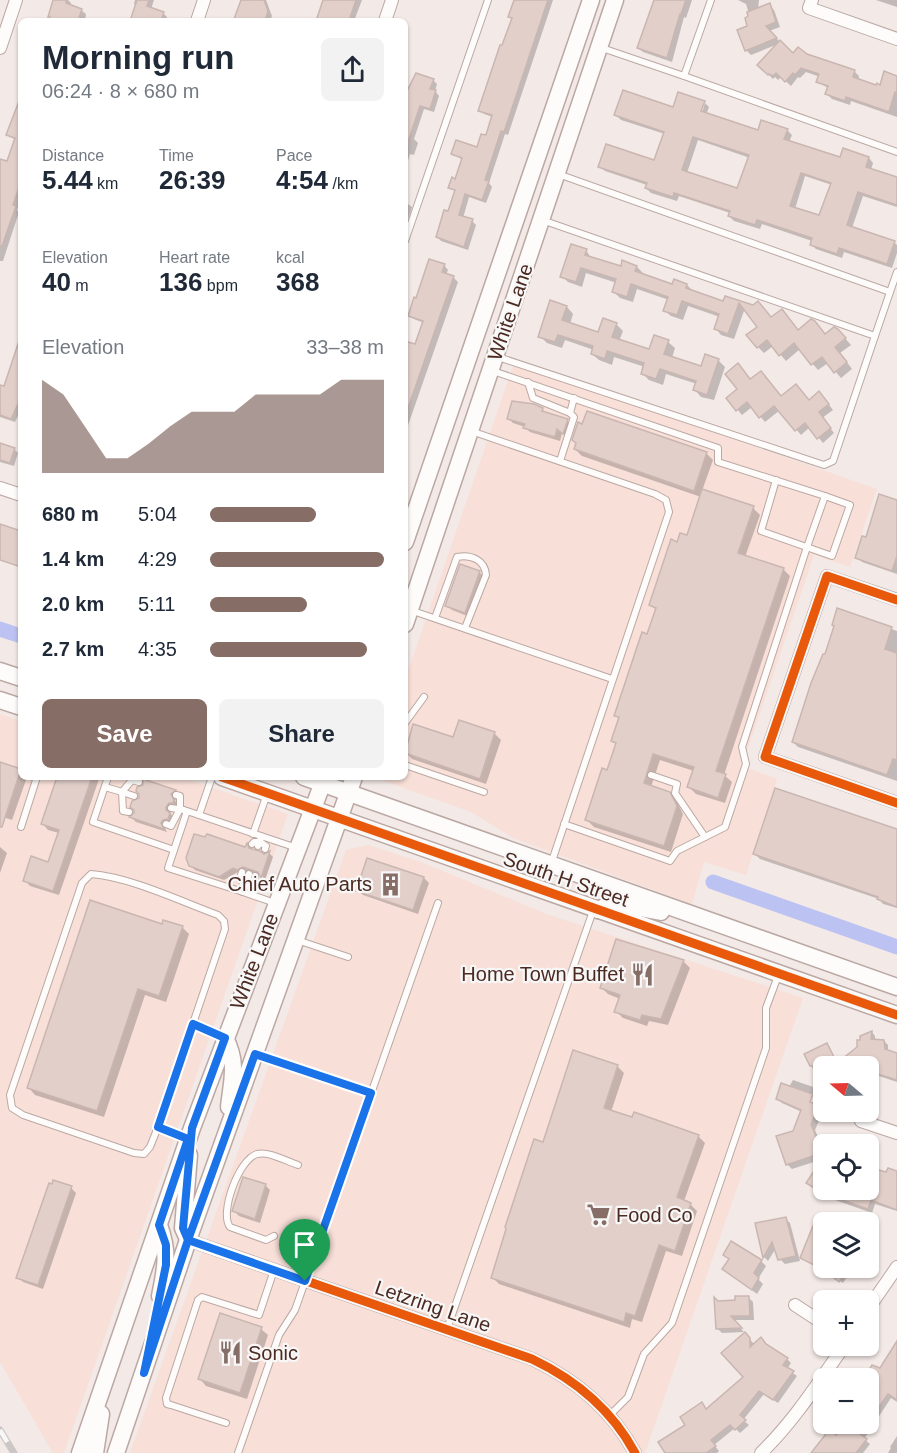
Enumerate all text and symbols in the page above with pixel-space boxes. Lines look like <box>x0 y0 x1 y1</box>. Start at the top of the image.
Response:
button: share <box>321 38 384 101</box>
text: Morning run <box>42 39 234 76</box>
text: 06:24 · 8 × 680 m <box>42 80 199 102</box>
text: Distance <box>42 147 104 164</box>
text: Time <box>159 147 194 164</box>
text: Pace <box>276 147 312 164</box>
text: 5.44 <box>42 165 93 195</box>
text: 26:39 <box>159 165 226 195</box>
text: 4:54 <box>276 165 328 195</box>
text: km <box>93 175 118 192</box>
text: /km <box>328 175 358 192</box>
text: Elevation <box>42 249 108 266</box>
text: Heart rate <box>159 249 230 266</box>
text: kcal <box>276 249 304 266</box>
street label: White Lane <box>483 261 537 363</box>
text: 40 <box>42 267 71 297</box>
text: 136 <box>159 267 202 297</box>
text: 368 <box>276 267 319 297</box>
text: m <box>71 277 89 294</box>
text: bpm <box>202 277 238 294</box>
text: Elevation <box>42 336 124 358</box>
text: 33–38 m <box>306 336 384 358</box>
text: 680 m <box>42 503 99 525</box>
text: 5:04 <box>138 503 177 525</box>
text: 1.4 km <box>42 548 104 570</box>
text: 4:29 <box>138 548 177 570</box>
text: 2.0 km <box>42 593 104 615</box>
text: 5:11 <box>138 593 175 615</box>
text: 2.7 km <box>42 638 104 660</box>
text: 4:35 <box>138 638 177 660</box>
button: Save <box>42 699 207 768</box>
button: Share <box>219 699 384 768</box>
street label: South H Street <box>500 847 632 911</box>
building icon: Chief Auto Parts <box>377 871 403 897</box>
place label: Chief Auto Parts <box>227 873 372 895</box>
street label: White Lane <box>226 910 282 1012</box>
restaurant icon: Home Town Buffet <box>629 961 655 987</box>
place label: Home Town Buffet <box>461 963 624 985</box>
north arrow <box>813 1056 879 1122</box>
map controls <box>813 1056 879 1434</box>
button: locate <box>813 1134 879 1200</box>
supermarket icon: Food Co <box>585 1202 611 1228</box>
place label: Food Co <box>616 1204 693 1226</box>
button: layers <box>813 1212 879 1278</box>
pin <box>279 1219 330 1281</box>
icon: arrive <box>288 1228 321 1261</box>
street label: Letzring Lane <box>372 1276 494 1336</box>
button: + <box>813 1290 879 1356</box>
restaurant icon: Sonic <box>217 1340 243 1366</box>
place label: Sonic <box>248 1342 298 1364</box>
button: − <box>813 1368 879 1434</box>

